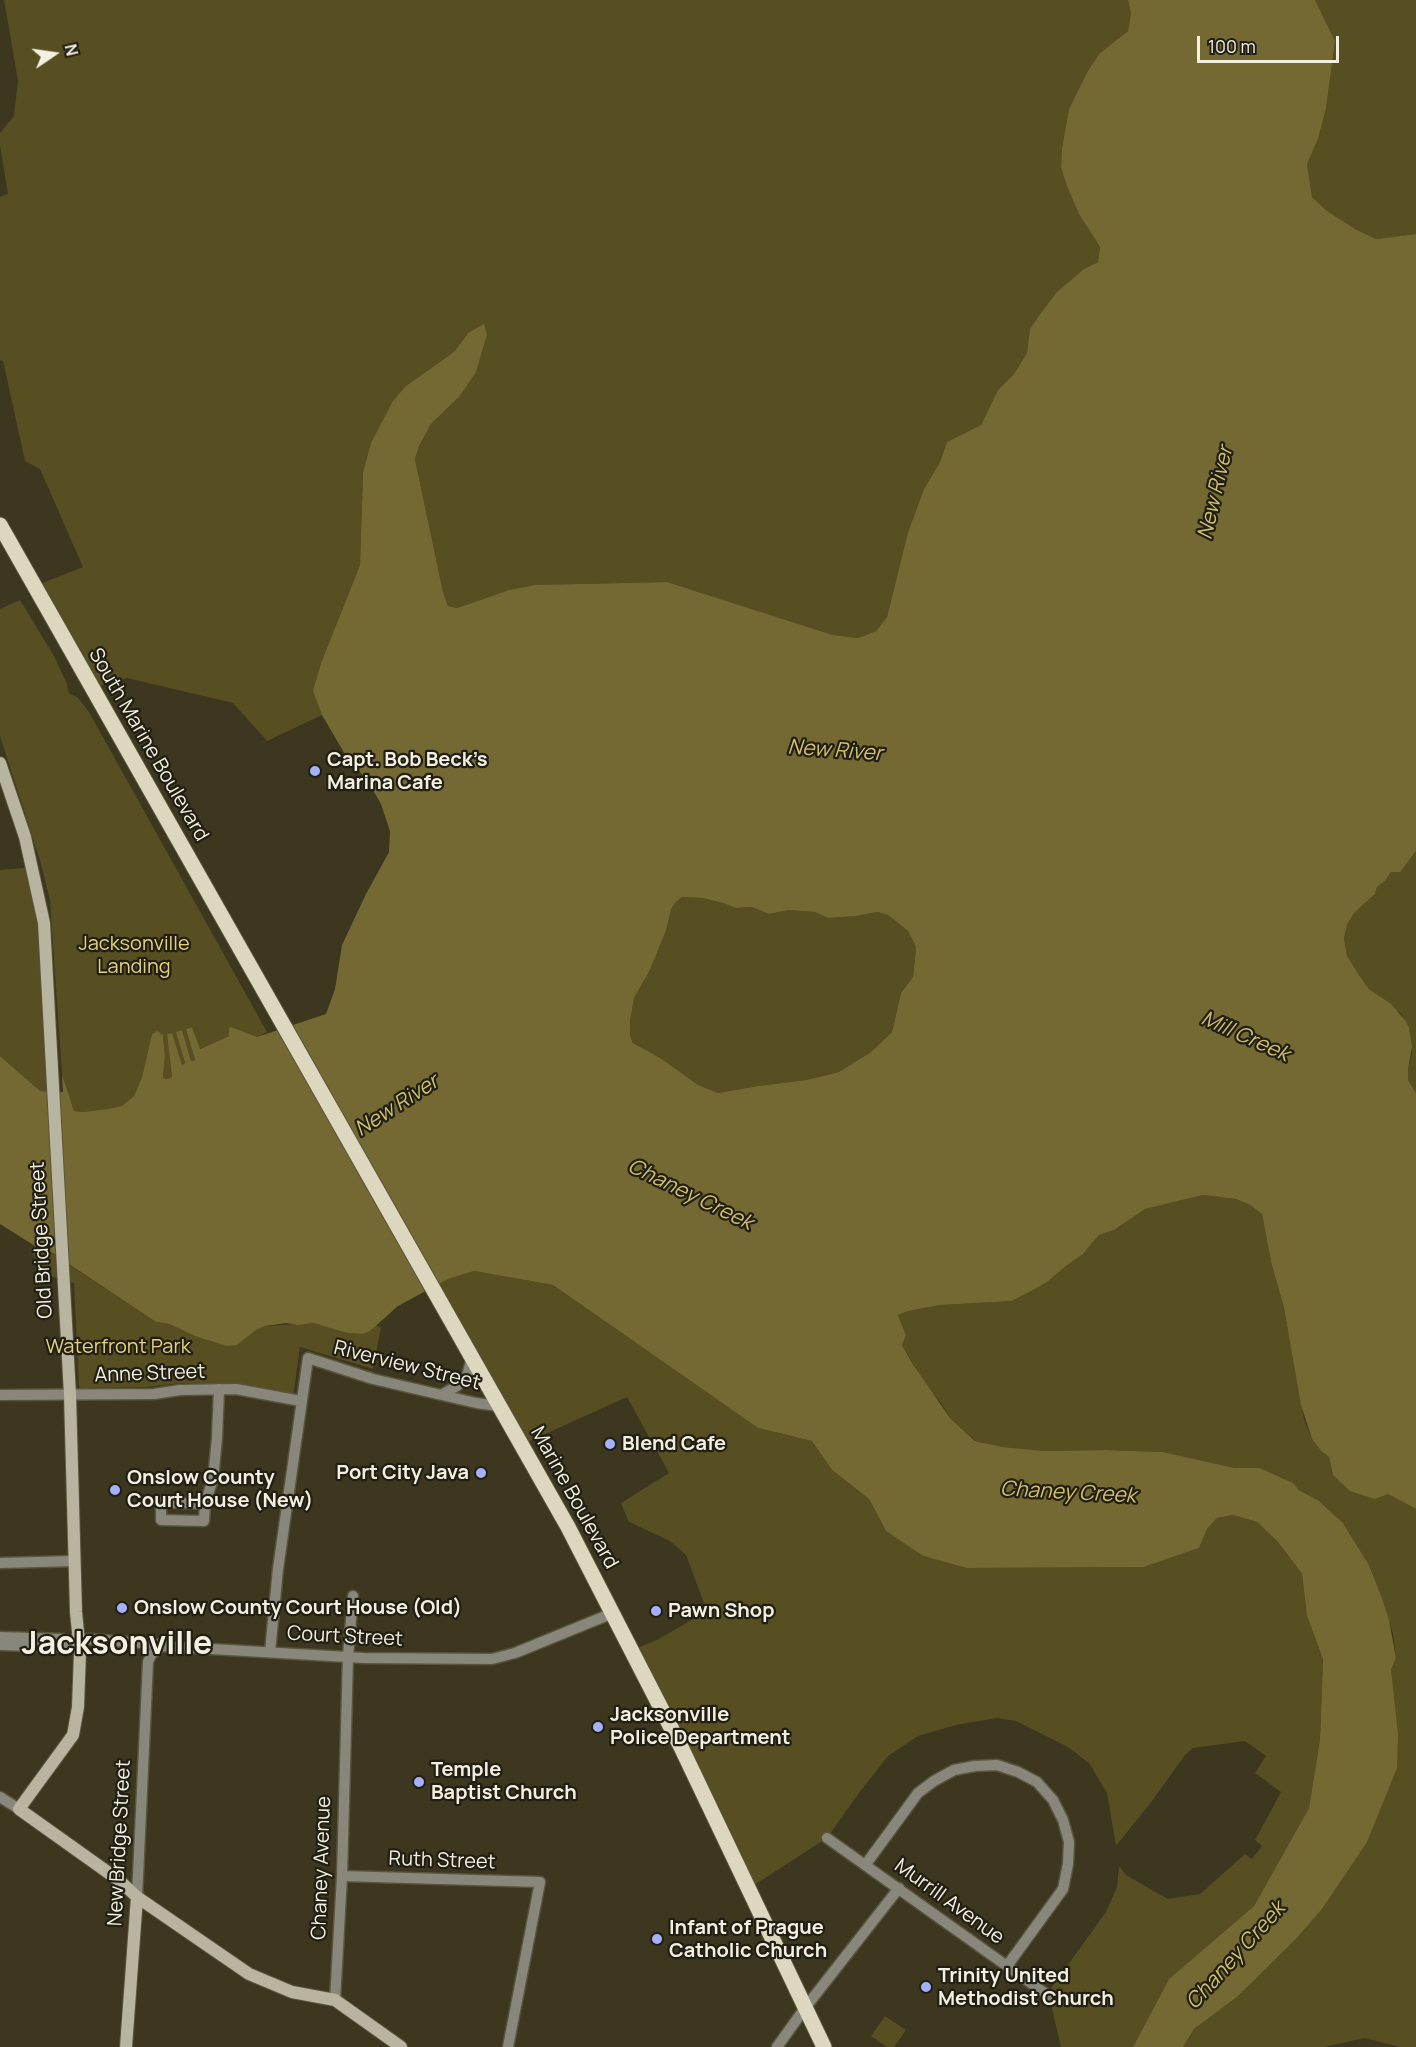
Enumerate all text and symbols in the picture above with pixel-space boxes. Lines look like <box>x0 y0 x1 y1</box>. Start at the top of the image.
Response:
north arrow <box>24 24 84 84</box>
scale bar <box>1200 24 1342 62</box>
text: 100 m <box>1208 34 1256 58</box>
text: N <box>60 42 84 58</box>
water label: New River <box>1193 444 1239 542</box>
street label: South Marine Boulevard <box>83 644 213 846</box>
water label: New River <box>787 735 883 767</box>
place label: Capt. Bob Beck’s Marina Cafe <box>327 748 487 795</box>
marker: Capt. Bob Beck’s Marina Cafe <box>308 764 322 778</box>
park label: Jacksonville Landing <box>78 932 190 979</box>
water label: Mill Creek <box>1197 1006 1293 1068</box>
water label: New River <box>350 1070 444 1142</box>
water label: Chaney Creek <box>623 1154 757 1236</box>
street label: Old Bridge Street <box>26 1161 58 1319</box>
park label: Waterfront Park <box>45 1335 191 1359</box>
street label: Riverview Street <box>331 1336 483 1396</box>
street label: Anne Street <box>94 1360 206 1388</box>
street label: Marine Boulevard <box>525 1423 623 1573</box>
place label: Blend Cafe <box>622 1432 726 1456</box>
marker: Blend Cafe <box>603 1437 617 1451</box>
place label: Port City Java <box>336 1461 469 1485</box>
place label: Onslow County Court House (New) <box>127 1466 313 1513</box>
marker: Port City Java <box>474 1466 488 1480</box>
water label: Chaney Creek <box>999 1477 1137 1509</box>
marker: Onslow County Court House (New) <box>108 1483 122 1497</box>
place label: Onslow County Court House (Old) <box>134 1596 462 1620</box>
place label: Pawn Shop <box>668 1599 775 1623</box>
marker: Onslow County Court House (Old) <box>115 1601 129 1615</box>
marker: Pawn Shop <box>649 1604 663 1618</box>
street label: Court Street <box>286 1622 404 1652</box>
district label: Jacksonville <box>22 1626 212 1664</box>
place label: Jacksonville Police Department <box>610 1703 790 1750</box>
marker: Jacksonville Police Department <box>591 1720 605 1734</box>
place label: Temple Baptist Church <box>431 1758 577 1805</box>
street label: New Bridge Street <box>104 1759 136 1927</box>
marker: Temple Baptist Church <box>412 1775 426 1789</box>
street label: Chaney Avenue <box>308 1796 336 1940</box>
street label: Ruth Street <box>388 1847 496 1875</box>
street label: Murrill Avenue <box>890 1854 1008 1950</box>
water label: Chaney Creek <box>1181 1897 1291 2015</box>
place label: Infant of Prague Catholic Church <box>669 1916 827 1963</box>
marker: Infant of Prague Catholic Church <box>650 1932 664 1946</box>
place label: Trinity United Methodist Church <box>938 1964 1114 2011</box>
marker: Trinity United Methodist Church <box>919 1980 933 1994</box>

